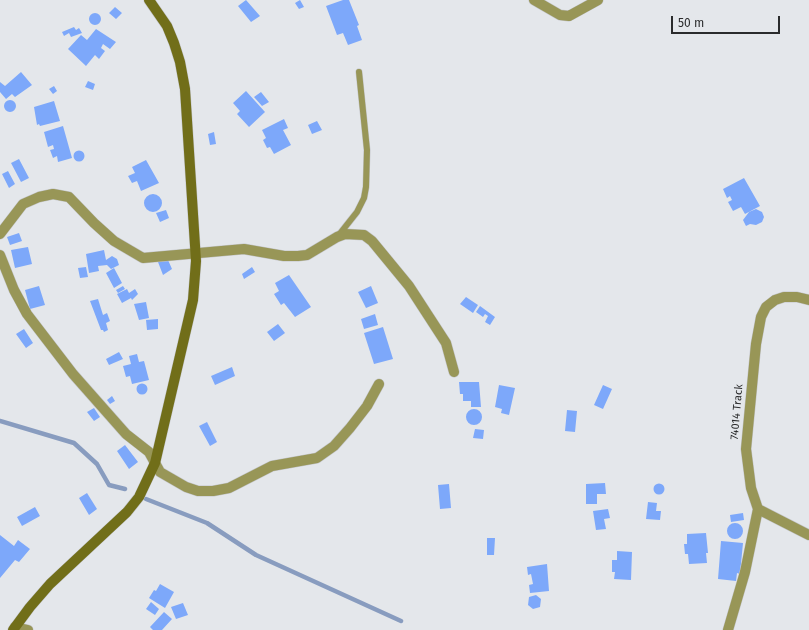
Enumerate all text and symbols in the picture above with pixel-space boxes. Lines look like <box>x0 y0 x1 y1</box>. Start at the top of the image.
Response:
scale bar <box>673 8 782 34</box>
text: 50 m <box>678 16 704 30</box>
street label: 74014 Track <box>728 384 746 440</box>

